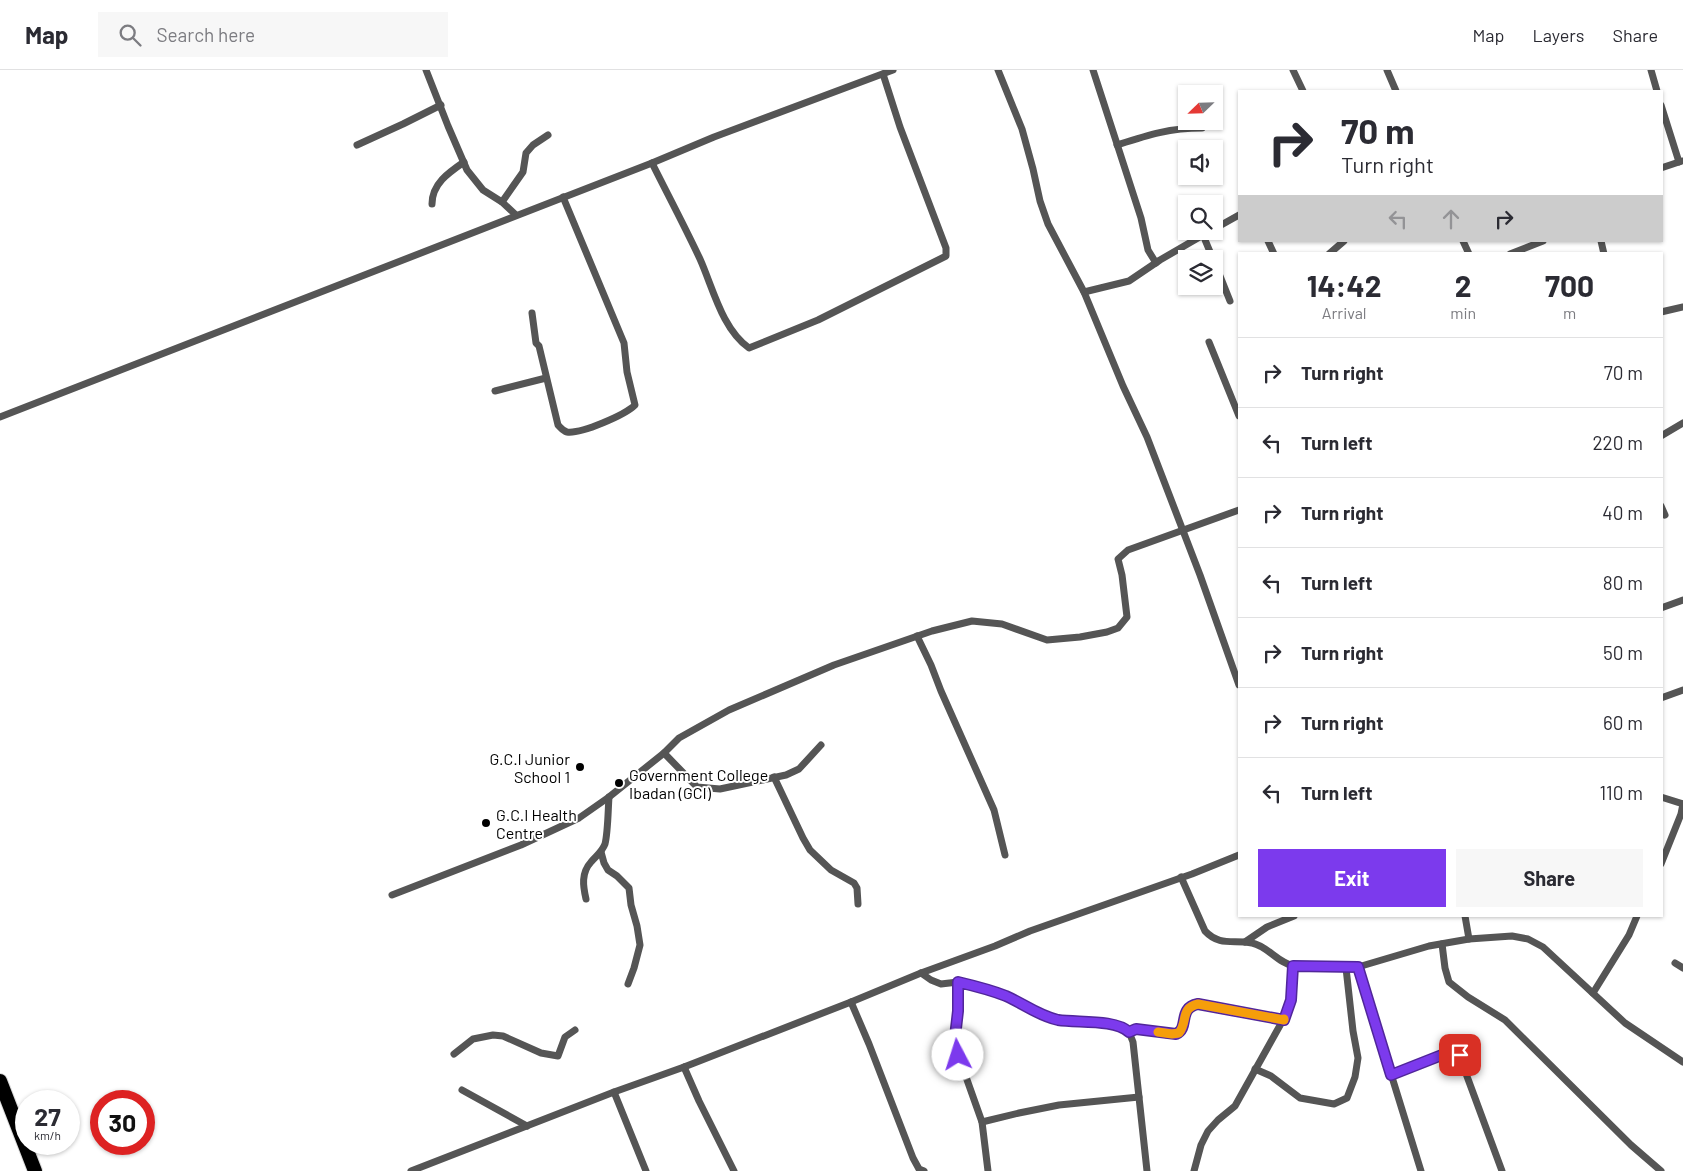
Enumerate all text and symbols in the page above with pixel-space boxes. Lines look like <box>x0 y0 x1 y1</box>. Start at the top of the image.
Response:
search box <box>98 12 448 57</box>
text: Map <box>25 20 68 49</box>
icon: search <box>116 21 144 49</box>
text: Search here <box>156 23 255 46</box>
text: Map <box>1472 24 1504 46</box>
text: Layers <box>1532 24 1585 46</box>
text: Share <box>1613 24 1658 46</box>
north arrow <box>1178 85 1222 130</box>
map controls <box>1178 85 1223 295</box>
text: 70 m <box>1341 109 1415 151</box>
icon: right <box>1258 110 1323 175</box>
button: sound <box>1178 140 1223 185</box>
text: Turn right <box>1341 151 1434 177</box>
button: search <box>1178 195 1223 240</box>
icon: left <box>1384 205 1412 233</box>
icon: ahead <box>1437 205 1465 233</box>
icon: right <box>1490 205 1518 233</box>
button: layers <box>1178 250 1223 295</box>
text: 14:42 <box>1307 267 1381 303</box>
text: 2 <box>1455 267 1472 303</box>
text: 700 <box>1545 267 1594 303</box>
text: Arrival <box>1322 303 1367 322</box>
text: min <box>1450 303 1476 322</box>
text: m <box>1563 303 1576 322</box>
icon: right <box>1258 359 1286 387</box>
text: Turn right <box>1301 361 1383 384</box>
text: 70 m <box>1604 361 1643 384</box>
icon: left <box>1258 429 1286 457</box>
text: Turn left <box>1301 431 1372 454</box>
text: 220 m <box>1592 431 1643 454</box>
icon: right <box>1258 499 1286 527</box>
text: Turn right <box>1301 501 1383 524</box>
text: 40 m <box>1602 501 1643 524</box>
icon: left <box>1258 569 1286 597</box>
text: Turn left <box>1301 571 1372 594</box>
text: 80 m <box>1603 571 1643 594</box>
icon: right <box>1258 639 1286 667</box>
text: Turn right <box>1301 641 1383 664</box>
text: 50 m <box>1603 641 1643 664</box>
icon: right <box>1258 709 1286 737</box>
text: Turn right <box>1301 711 1383 734</box>
text: 60 m <box>1603 711 1643 734</box>
place label: G.C.I Junior School 1 <box>489 749 570 786</box>
marker: G.C.I Junior School 1 <box>574 761 586 773</box>
place label: Government College Ibadan (GCI) <box>629 765 768 802</box>
marker: Government College Ibadan (GCI) <box>613 777 625 789</box>
icon: left <box>1258 779 1286 807</box>
text: Turn left <box>1301 781 1372 804</box>
text: 110 m <box>1599 781 1643 804</box>
place label: G.C.I Health Centre <box>496 805 577 842</box>
marker: G.C.I Health Centre <box>480 817 492 829</box>
button: Exit <box>1258 849 1446 907</box>
button: Share <box>1456 849 1643 907</box>
position arrow <box>931 1028 983 1080</box>
pin <box>1439 1034 1481 1076</box>
icon: arrive <box>1446 1041 1474 1069</box>
speed limit sign: 30 <box>90 1090 155 1155</box>
text: 27 <box>34 1101 61 1131</box>
text: km/h <box>34 1128 61 1142</box>

